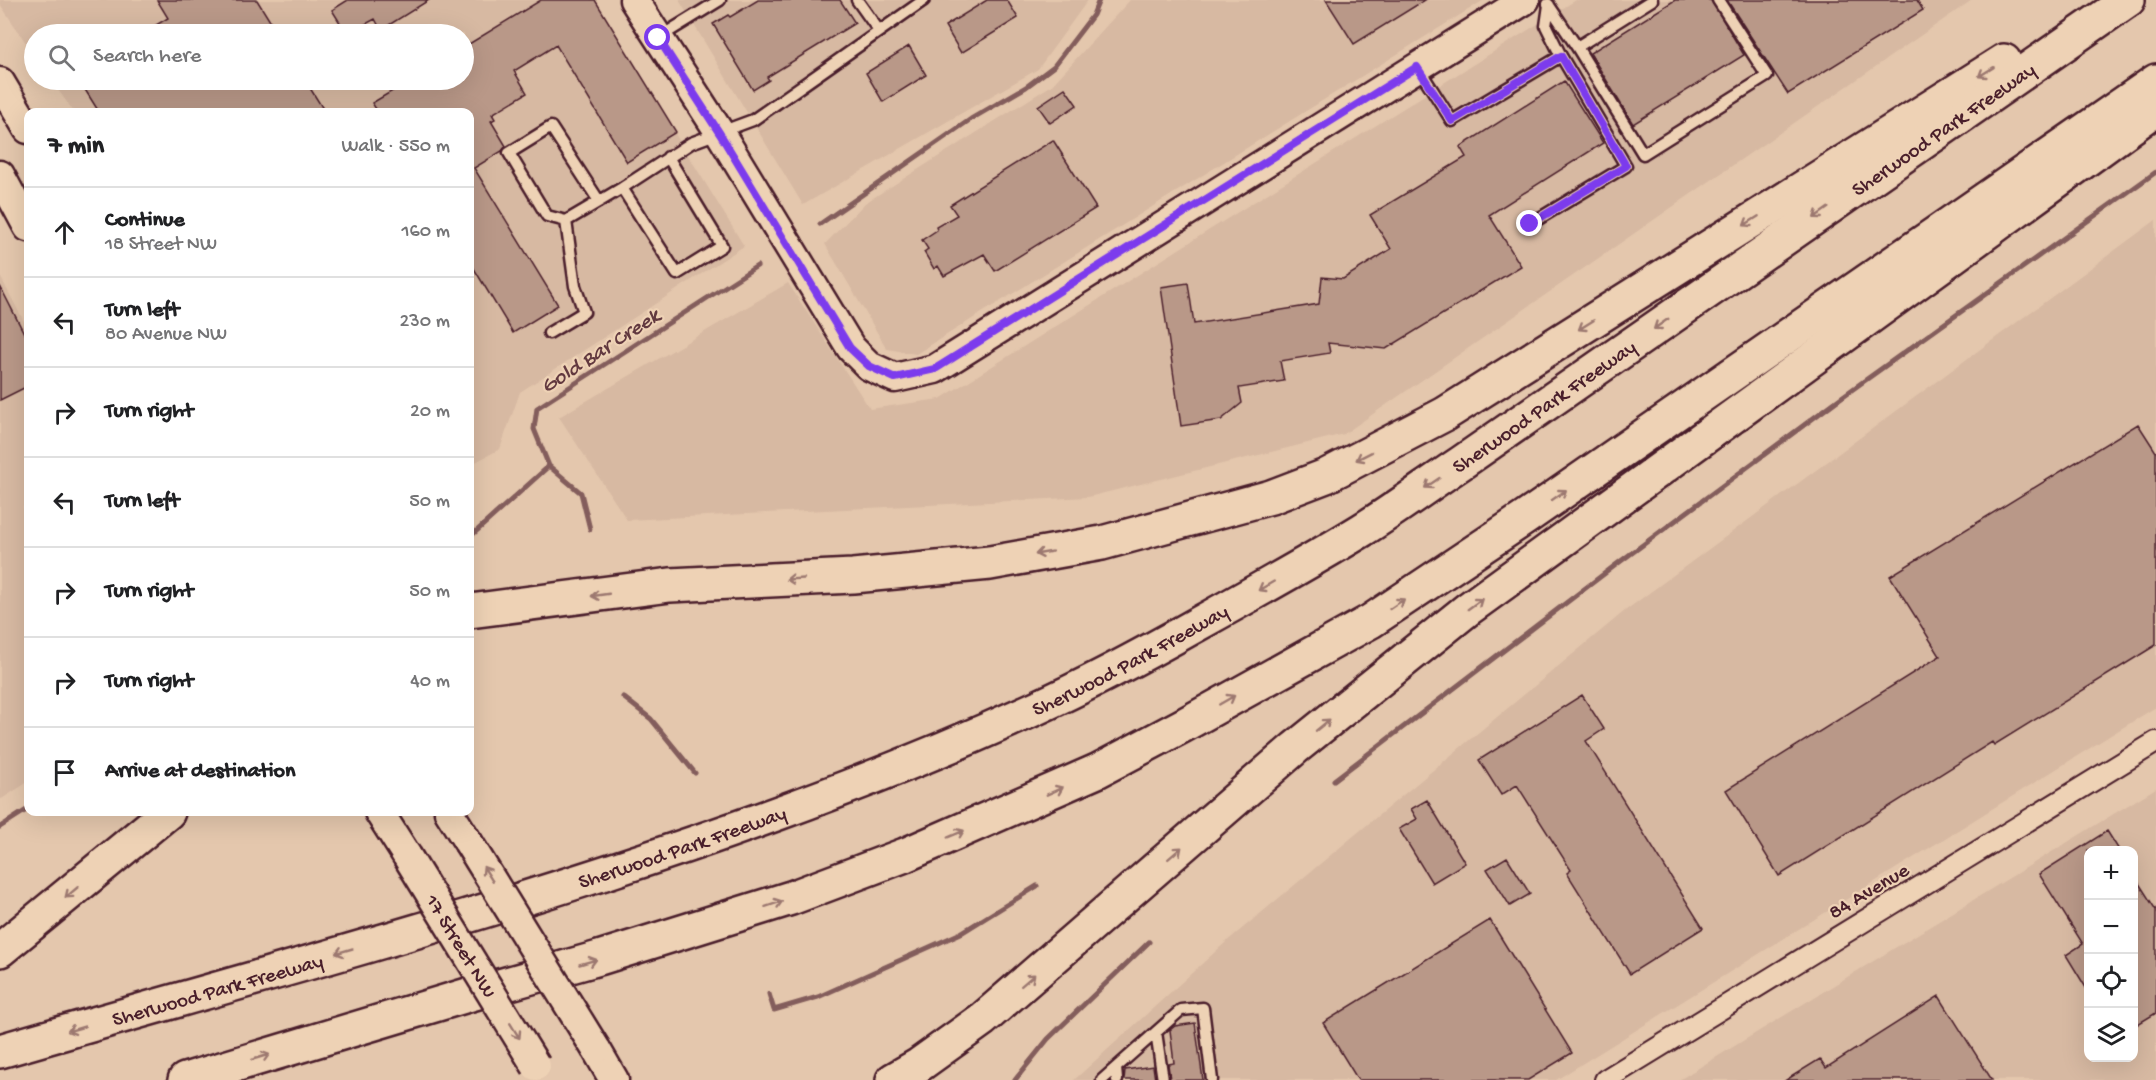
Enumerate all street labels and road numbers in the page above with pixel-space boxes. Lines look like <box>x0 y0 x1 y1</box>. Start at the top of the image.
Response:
street label: Sherwood Park Freeway <box>1848 59 2041 204</box>
street label: Sherwood Park Freeway <box>1449 336 1642 481</box>
street label: Sherwood Park Freeway <box>1029 601 1234 724</box>
street label: Sherwood Park Freeway <box>576 802 790 897</box>
street label: 84 Avenue <box>1825 859 1916 927</box>
street label: 17 Street NW <box>417 890 500 1004</box>
street label: Sherwood Park Freeway <box>110 950 326 1034</box>

